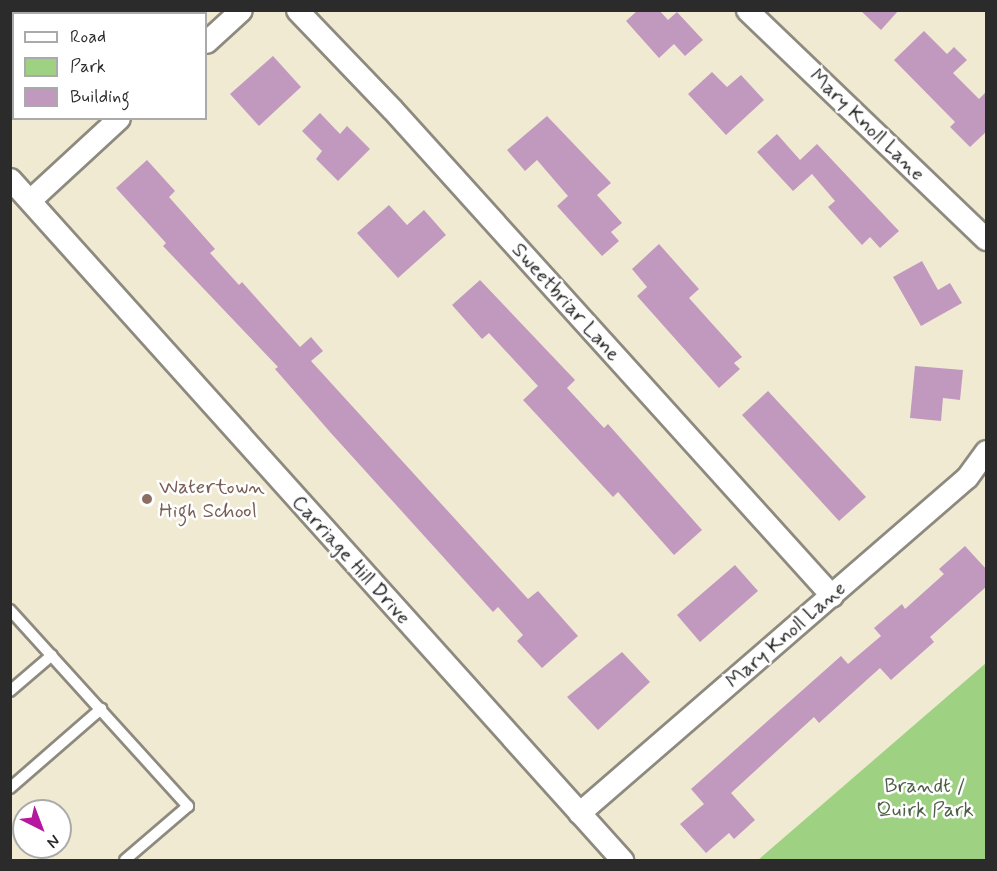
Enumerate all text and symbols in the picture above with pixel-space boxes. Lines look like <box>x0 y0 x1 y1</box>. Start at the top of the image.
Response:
legend <box>12 12 207 120</box>
text: Road <box>70 25 106 49</box>
text: Park <box>70 55 106 79</box>
street label: Mary Knoll Lane <box>805 64 929 186</box>
text: Building <box>70 85 130 109</box>
street label: Sweetbriar Lane <box>506 237 626 367</box>
place label: Watertown High School <box>159 474 265 524</box>
street label: Carriage Hill Drive <box>286 490 416 630</box>
marker: Watertown High School <box>140 492 154 506</box>
street label: Mary Knoll Lane <box>722 577 850 693</box>
park label: Brandt / Quirk Park <box>876 773 974 823</box>
north arrow <box>12 799 72 859</box>
text: N <box>42 830 64 853</box>

